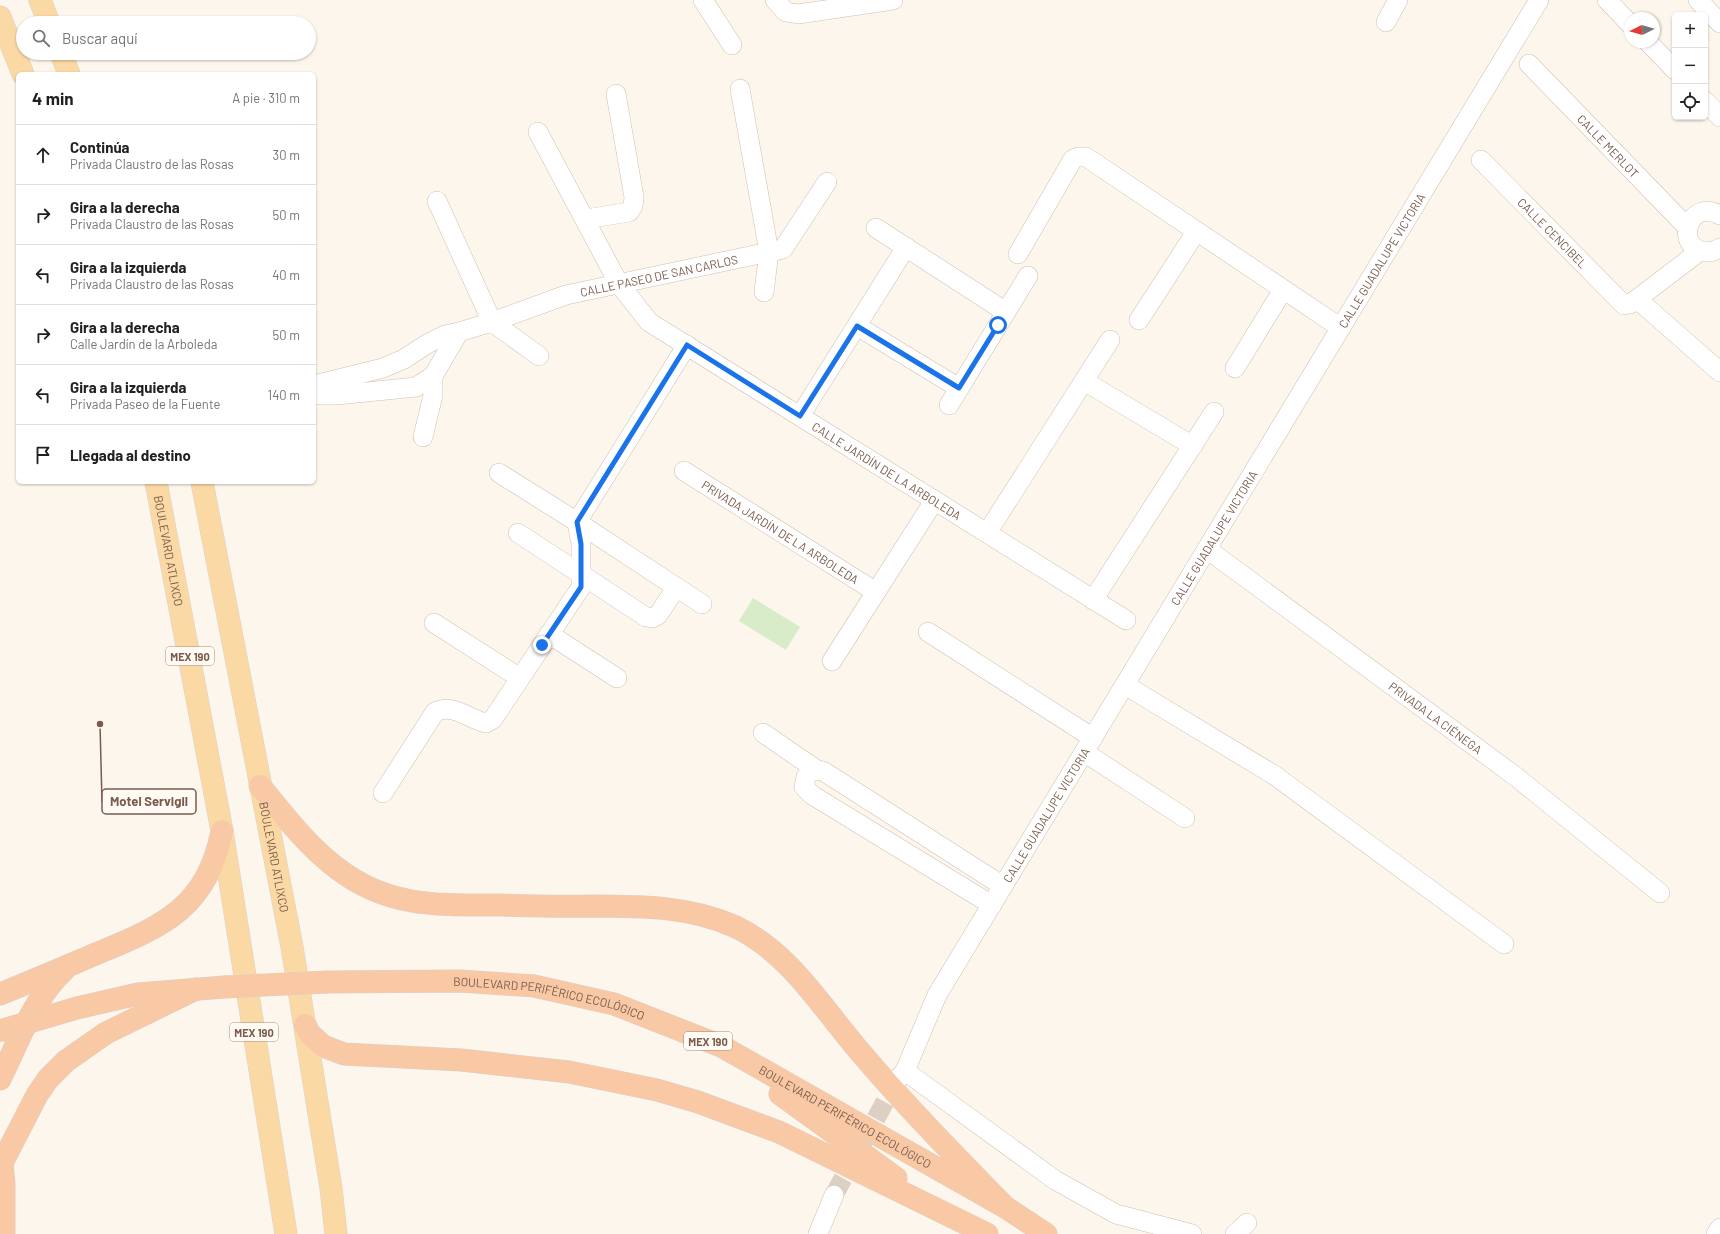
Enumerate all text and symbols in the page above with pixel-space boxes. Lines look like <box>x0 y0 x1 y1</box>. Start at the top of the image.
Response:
north arrow <box>1624 12 1660 48</box>
map controls <box>1672 12 1708 120</box>
button: + <box>1672 12 1708 48</box>
search box <box>16 16 316 60</box>
icon: search <box>30 27 52 49</box>
text: Buscar aquí <box>62 29 138 47</box>
button: − <box>1672 48 1708 84</box>
button: locate <box>1672 84 1708 120</box>
text: 4 min <box>32 88 74 108</box>
text: A pie · 310 m <box>232 90 300 106</box>
street label: CALLE MERLOT <box>1575 112 1642 180</box>
text: Continúa <box>70 138 130 156</box>
icon: ahead <box>32 144 54 166</box>
text: 30 m <box>273 147 300 163</box>
text: Privada Claustro de las Rosas <box>70 156 234 172</box>
street label: CALLE GUADALUPE VICTORIA <box>1335 191 1427 330</box>
street label: CALLE CENCIBEL <box>1515 195 1590 271</box>
text: Gira a la derecha <box>70 198 180 216</box>
icon: right <box>32 204 54 226</box>
text: 50 m <box>273 207 300 223</box>
text: Privada Claustro de las Rosas <box>70 216 234 232</box>
street label: CALLE PASEO DE SAN CARLOS <box>579 252 739 299</box>
text: Gira a la izquierda <box>70 258 186 276</box>
icon: left <box>32 264 54 286</box>
text: 40 m <box>272 267 300 283</box>
text: Privada Claustro de las Rosas <box>70 276 234 292</box>
route start <box>989 316 1007 334</box>
text: Gira a la derecha <box>70 318 180 336</box>
icon: right <box>32 324 54 346</box>
text: 50 m <box>273 327 300 343</box>
text: Calle Jardín de la Arboleda <box>70 336 217 352</box>
text: Gira a la izquierda <box>70 378 186 396</box>
icon: left <box>32 384 54 406</box>
text: 140 m <box>268 387 300 403</box>
text: Privada Paseo de la Fuente <box>70 396 220 412</box>
street label: CALLE JARDÍN DE LA ARBOLEDA <box>810 419 964 522</box>
icon: arrive <box>32 444 54 466</box>
text: Llegada al destino <box>70 446 191 464</box>
street label: CALLE GUADALUPE VICTORIA <box>1168 468 1260 608</box>
street label: PRIVADA JARDÍN DE LA ARBOLEDA <box>700 477 861 586</box>
street label: BOULEVARD ATLIXCO <box>152 494 186 607</box>
route end <box>533 636 551 654</box>
road number: MEX 190 <box>166 647 214 665</box>
street label: PRIVADA LA CIÉNEGA <box>1386 679 1485 756</box>
street label: CALLE GUADALUPE VICTORIA <box>1000 745 1092 885</box>
callout: Motel Servigil <box>102 789 196 814</box>
text: Motel Servigil <box>110 793 188 809</box>
street label: BOULEVARD ATLIXCO <box>257 801 292 914</box>
street label: BOULEVARD PERIFÉRICO ECOLÓGICO <box>453 974 647 1022</box>
road number: MEX 190 <box>230 1023 278 1041</box>
road number: MEX 190 <box>684 1032 732 1050</box>
street label: BOULEVARD PERIFÉRICO ECOLÓGICO <box>757 1062 934 1171</box>

